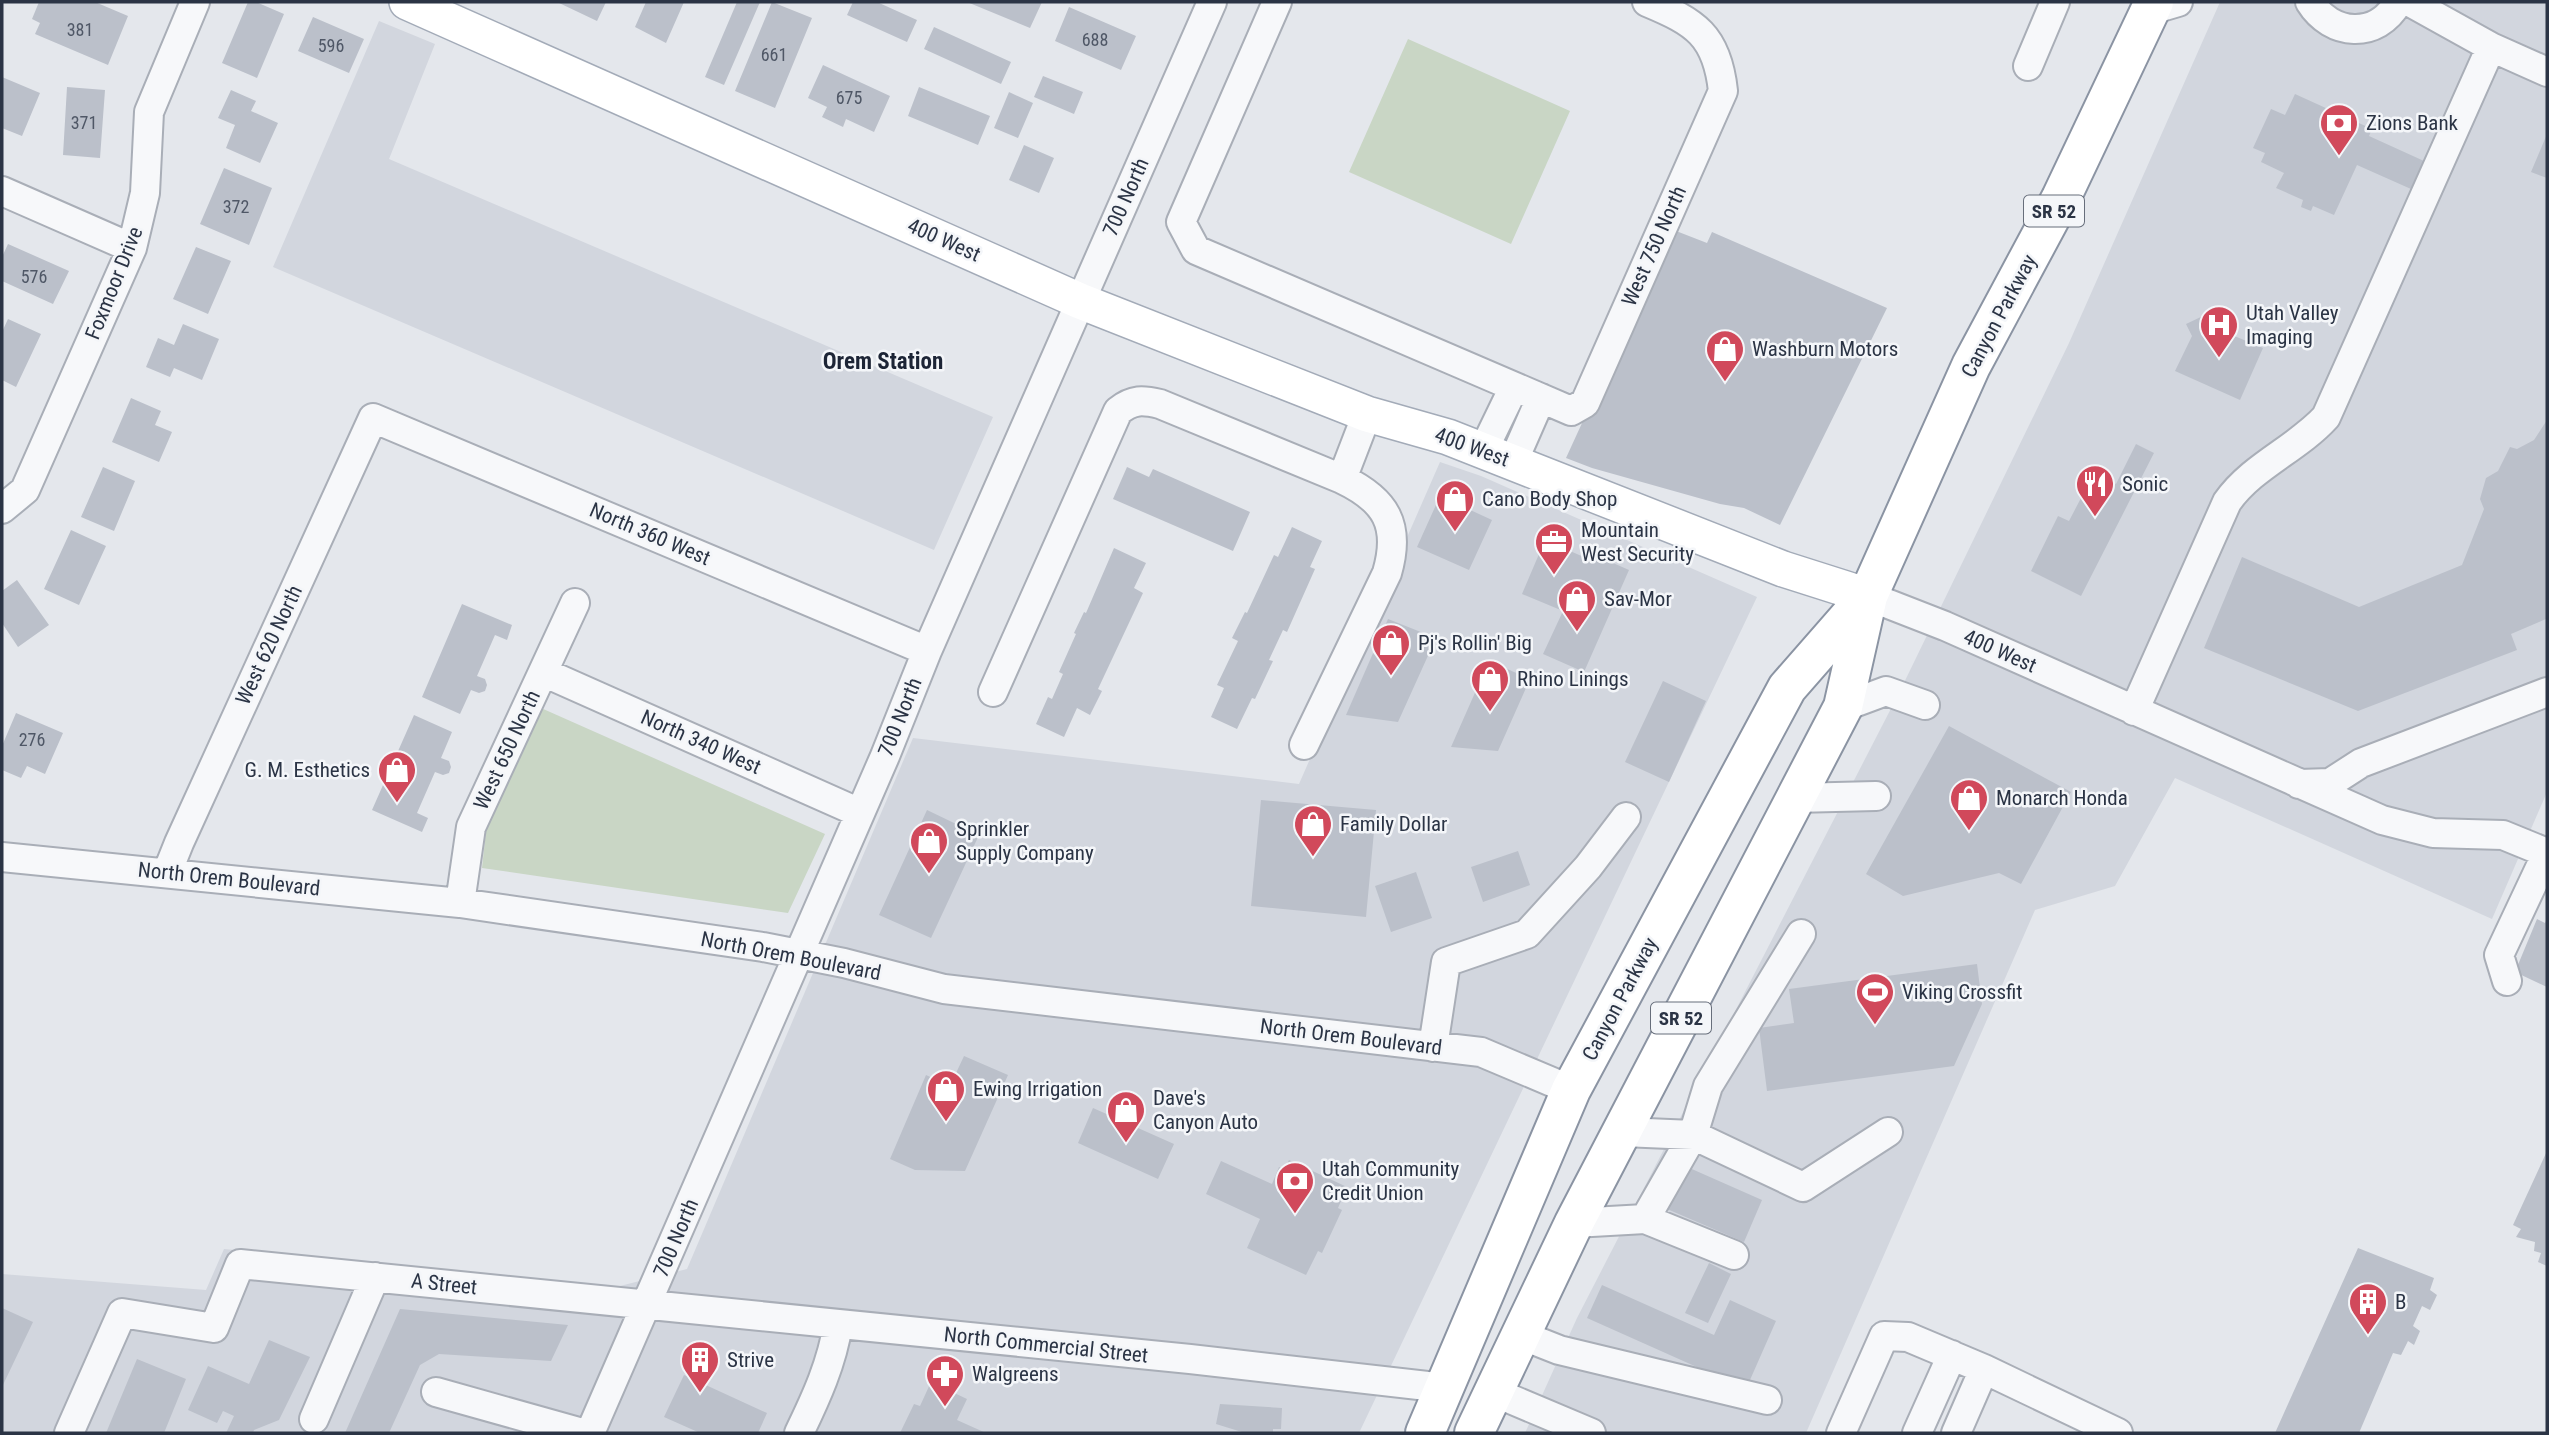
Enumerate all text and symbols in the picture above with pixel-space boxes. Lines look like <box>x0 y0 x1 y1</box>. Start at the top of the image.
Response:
house number: 381 <box>67 19 93 40</box>
house number: 688 <box>1082 29 1108 50</box>
house number: 596 <box>318 35 344 56</box>
house number: 661 <box>761 44 787 65</box>
house number: 675 <box>836 87 862 108</box>
bank icon: Zions Bank <box>2318 102 2360 157</box>
place label: Zions Bank <box>2366 111 2459 135</box>
house number: 371 <box>71 112 97 133</box>
street label: 700 North <box>1098 154 1154 240</box>
street label: West 750 North <box>1617 182 1691 310</box>
house number: 372 <box>223 196 249 217</box>
road number: SR 52 <box>2024 196 2084 226</box>
street label: 400 West <box>904 213 984 267</box>
street label: Foxmoor Drive <box>81 223 148 343</box>
street label: Canyon Parkway <box>1956 250 2042 382</box>
house number: 576 <box>21 266 47 287</box>
place label: Utah Valley Imaging <box>2246 301 2339 349</box>
hospital icon: Utah Valley Imaging <box>2198 304 2240 359</box>
shop icon: Washburn Motors <box>1704 328 1746 383</box>
place label: Washburn Motors <box>1752 337 1898 361</box>
district label: Orem Station <box>823 348 943 375</box>
street label: 400 West <box>1432 423 1512 471</box>
restaurant icon: Sonic <box>2074 463 2116 518</box>
place label: Sonic <box>2122 472 2168 496</box>
shop icon: Cano Body Shop <box>1434 478 1476 533</box>
place label: Cano Body Shop <box>1482 487 1617 511</box>
street label: North 360 West <box>586 498 714 570</box>
place label: Mountain West Security <box>1581 518 1694 566</box>
office icon: Mountain West Security <box>1533 521 1575 576</box>
shop icon: Sav-Mor <box>1556 578 1598 633</box>
street label: West 620 North <box>231 582 307 708</box>
place label: Sav-Mor <box>1604 587 1672 611</box>
shop icon: Pj's Rollin' Big <box>1370 622 1412 677</box>
street label: 400 West <box>1960 624 2040 678</box>
place label: Pj's Rollin' Big <box>1418 631 1532 655</box>
shop icon: Rhino Linings <box>1469 658 1511 713</box>
place label: Rhino Linings <box>1517 667 1629 691</box>
street label: 700 North <box>873 674 927 760</box>
street label: West 650 North <box>469 687 545 813</box>
street label: North 340 West <box>637 705 765 779</box>
house number: 276 <box>19 729 45 750</box>
shop icon: G. M. Esthetics <box>376 749 418 804</box>
place label: G. M. Esthetics <box>244 758 370 782</box>
shop icon: Monarch Honda <box>1948 777 1990 832</box>
place label: Monarch Honda <box>1996 786 2128 810</box>
shop icon: Family Dollar <box>1292 803 1334 858</box>
place label: Family Dollar <box>1340 812 1447 836</box>
place label: Sprinkler Supply Company <box>956 817 1094 865</box>
shop icon: Sprinkler Supply Company <box>908 820 950 875</box>
street label: North Orem Boulevard <box>137 857 321 901</box>
street label: North Orem Boulevard <box>699 927 883 985</box>
street label: Canyon Parkway <box>1577 933 1663 1065</box>
sports icon: Viking Crossfit <box>1854 971 1896 1026</box>
place label: Viking Crossfit <box>1902 980 2023 1004</box>
road number: SR 52 <box>1651 1002 1711 1034</box>
street label: North Orem Boulevard <box>1259 1014 1443 1060</box>
shop icon: Ewing Irrigation <box>925 1068 967 1123</box>
place label: Ewing Irrigation <box>973 1077 1102 1101</box>
place label: Dave's Canyon Auto <box>1153 1086 1258 1134</box>
shop icon: Dave's Canyon Auto <box>1105 1089 1147 1144</box>
place label: Utah Community Credit Union <box>1322 1157 1459 1205</box>
bank icon: Utah Community Credit Union <box>1274 1160 1316 1215</box>
street label: 700 North <box>649 1195 703 1281</box>
street label: A Street <box>410 1269 478 1299</box>
building icon: B <box>2347 1281 2389 1336</box>
place label: B <box>2395 1290 2406 1314</box>
street label: North Commercial Street <box>943 1322 1149 1368</box>
building icon: Strive <box>679 1339 721 1394</box>
place label: Strive <box>727 1348 774 1372</box>
pharmacy icon: Walgreens <box>924 1353 966 1408</box>
place label: Walgreens <box>972 1362 1059 1386</box>

